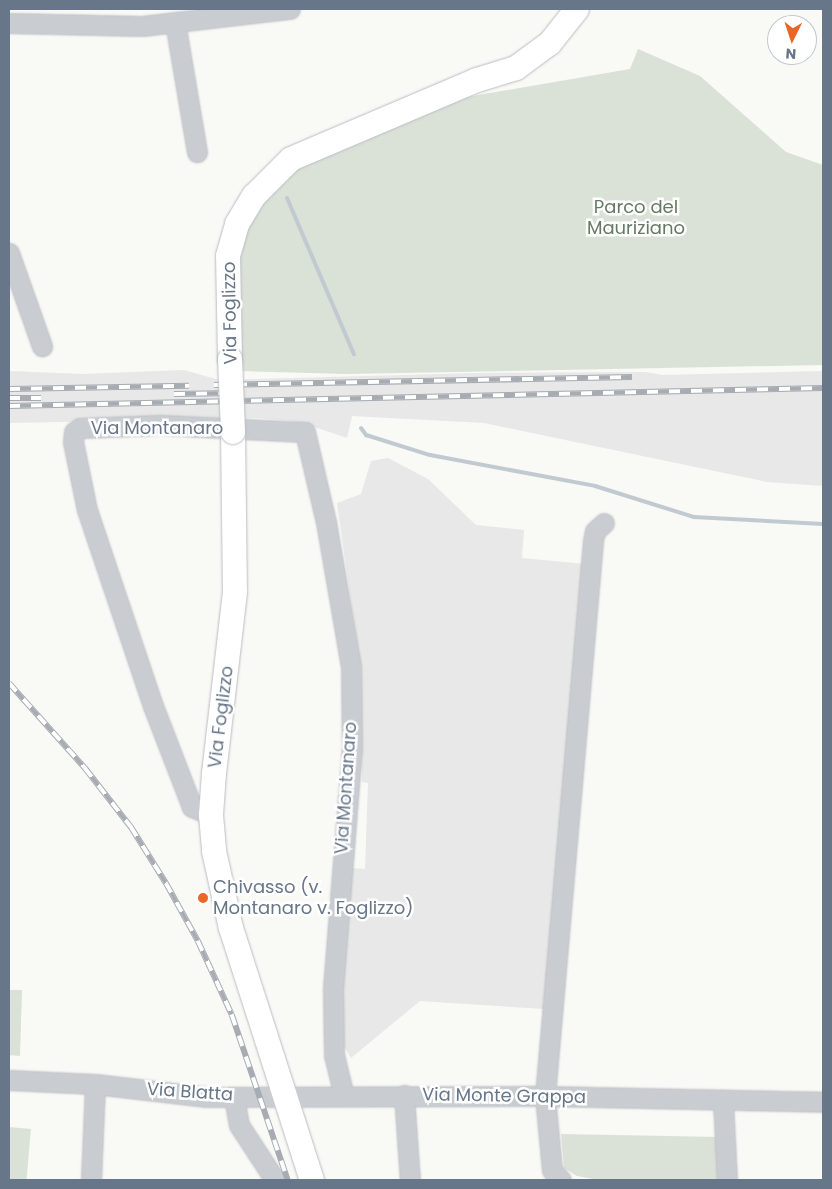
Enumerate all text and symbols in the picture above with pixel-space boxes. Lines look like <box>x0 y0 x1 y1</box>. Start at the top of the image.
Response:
north arrow <box>767 15 817 65</box>
text: N <box>785 44 797 64</box>
park label: Parco del Mauriziano <box>587 197 685 240</box>
street label: Via Foglizzo <box>218 261 242 365</box>
street label: Via Montanaro <box>91 417 223 439</box>
street label: Via Foglizzo <box>204 665 238 769</box>
street label: Via Montanaro <box>331 721 361 855</box>
place label: Chivasso (v. Montanaro v. Foglizzo) <box>213 877 413 920</box>
marker: Chivasso (v. Montanaro v. Foglizzo) <box>197 892 209 904</box>
street label: Via Blatta <box>146 1078 234 1106</box>
street label: Via Monte Grappa <box>422 1084 586 1108</box>

